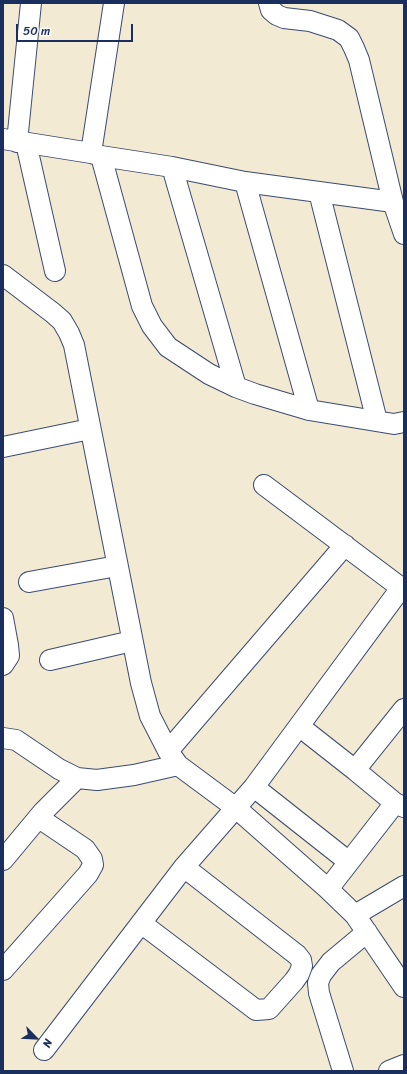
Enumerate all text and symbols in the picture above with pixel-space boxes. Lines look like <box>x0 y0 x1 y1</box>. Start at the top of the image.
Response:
scale bar <box>18 16 135 42</box>
text: 50 m <box>23 20 50 42</box>
north arrow <box>16 1018 56 1058</box>
text: N <box>37 1036 58 1050</box>

